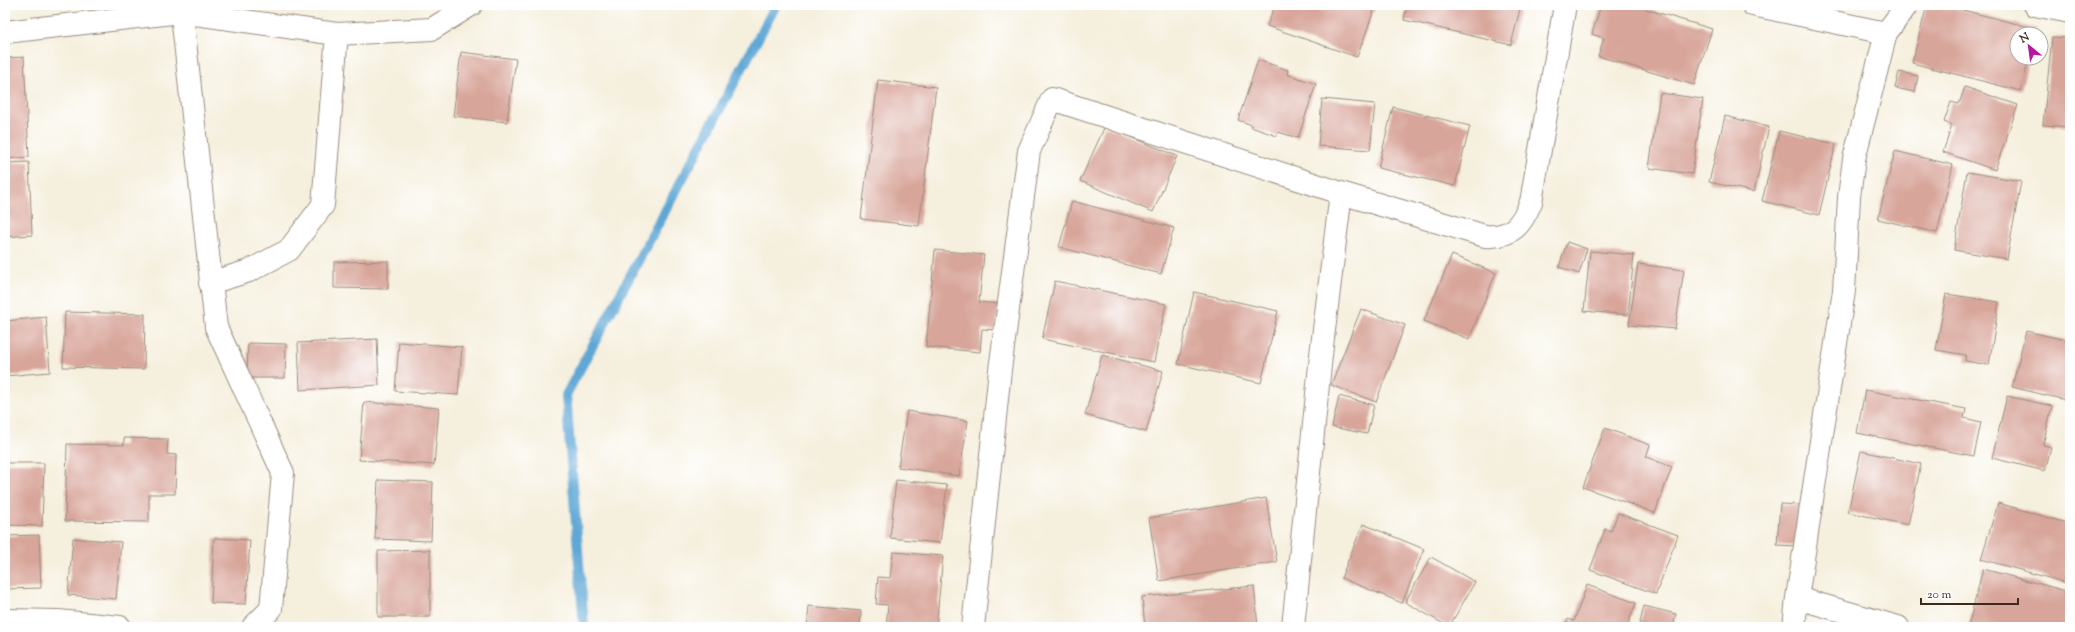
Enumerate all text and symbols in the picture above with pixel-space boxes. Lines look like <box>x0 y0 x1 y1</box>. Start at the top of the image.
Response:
north arrow <box>2009 26 2049 66</box>
text: N <box>2016 29 2033 48</box>
scale bar <box>1921 580 2018 606</box>
text: 20 m <box>1927 586 1952 604</box>

